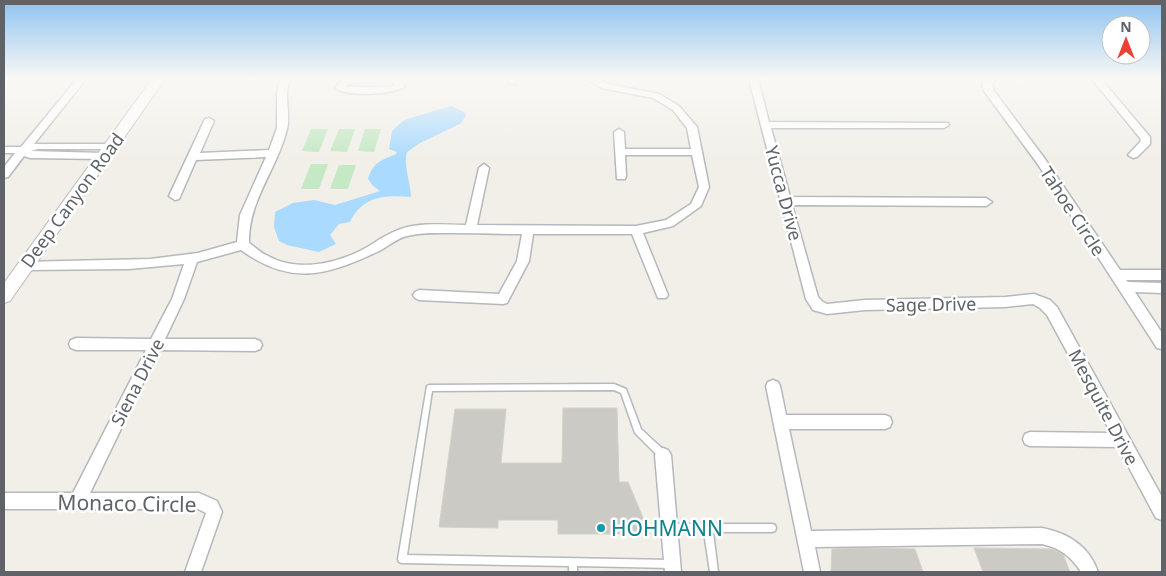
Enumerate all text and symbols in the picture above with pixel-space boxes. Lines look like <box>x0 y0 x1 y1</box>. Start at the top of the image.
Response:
north arrow <box>1101 15 1151 65</box>
text: N <box>1120 17 1132 36</box>
street label: Deep Canyon Road <box>15 128 129 272</box>
street label: Yucca Drive <box>760 143 808 243</box>
street label: Tahoe Circle <box>1035 162 1111 260</box>
street label: Sage Drive <box>886 291 976 317</box>
street label: Siena Drive <box>105 334 169 430</box>
street label: Mesquite Drive <box>1063 345 1145 469</box>
street label: Monaco Circle <box>57 488 197 518</box>
place label: HOHMANN <box>611 514 723 542</box>
marker: HOHMANN <box>595 522 607 534</box>

